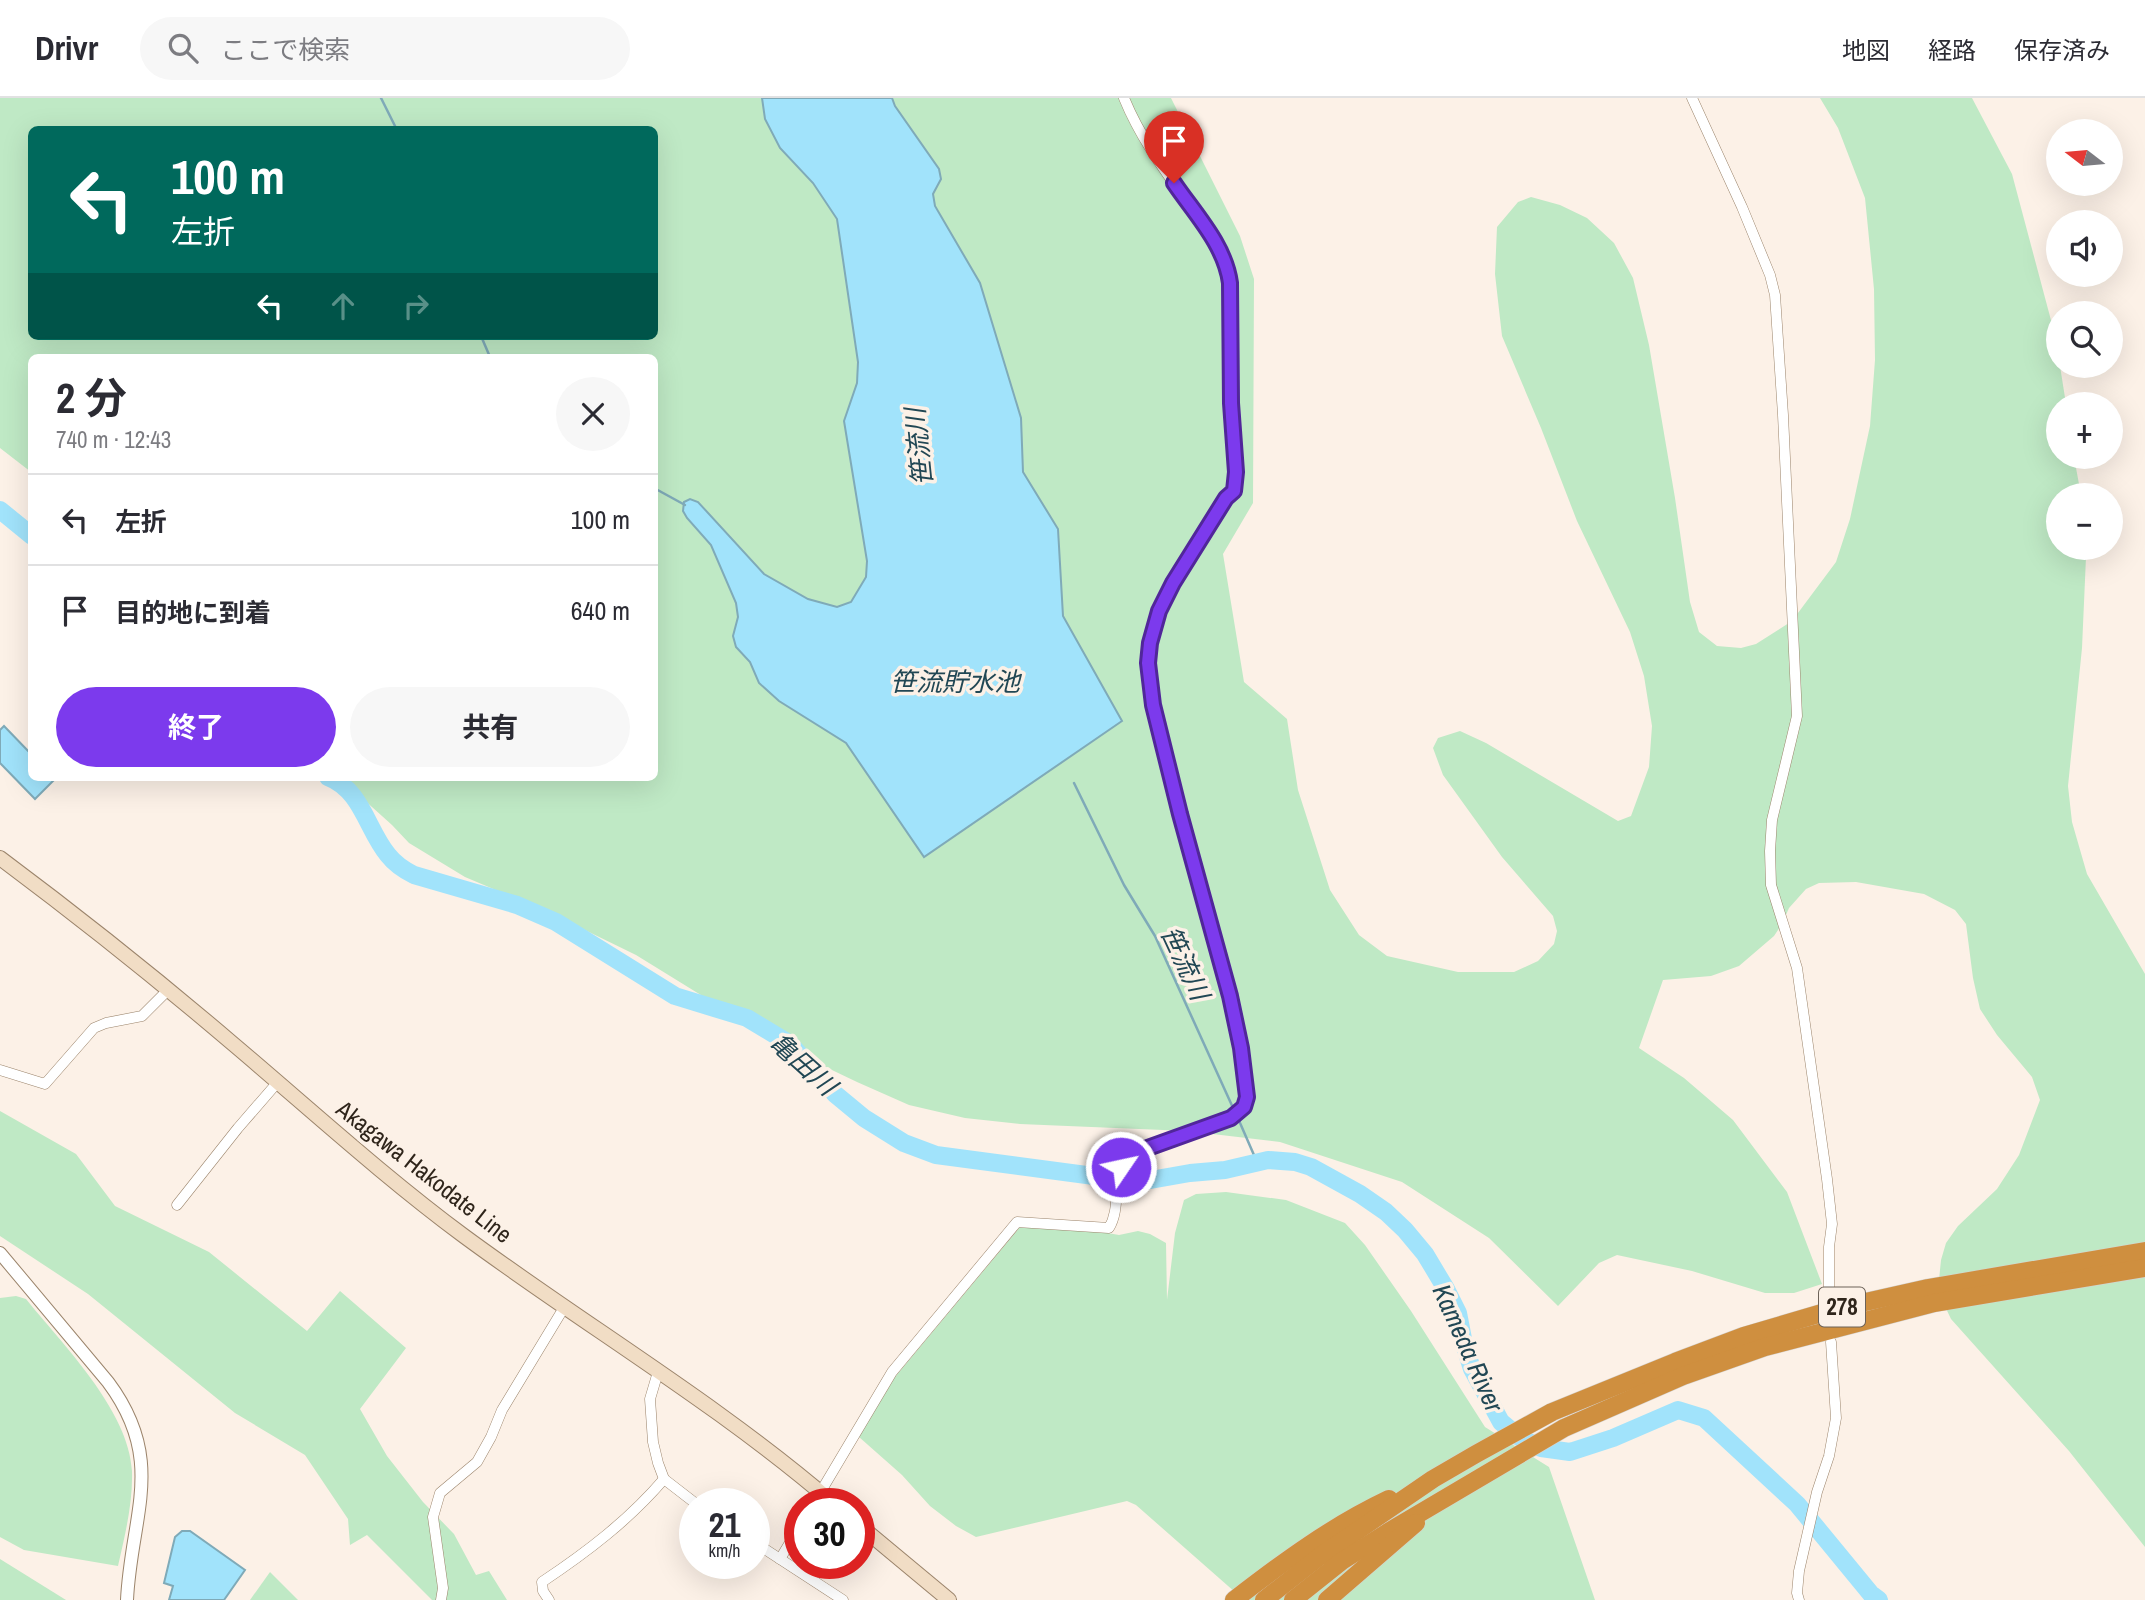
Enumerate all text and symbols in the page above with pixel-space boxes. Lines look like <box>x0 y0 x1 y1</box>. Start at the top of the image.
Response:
search box <box>140 17 630 80</box>
text: Drivr <box>35 26 98 70</box>
icon: search <box>164 29 202 67</box>
text: ここで検索 <box>220 32 350 67</box>
text: 地図 <box>1842 34 1890 66</box>
text: 経路 <box>1928 34 1976 66</box>
text: 保存済み <box>2014 34 2110 66</box>
pin <box>1144 111 1204 183</box>
north arrow <box>2046 119 2123 196</box>
map controls <box>2046 119 2123 560</box>
icon: arrive <box>1155 122 1193 160</box>
text: 100 m <box>171 143 285 209</box>
icon: left <box>56 154 147 245</box>
text: 左折 <box>171 210 235 253</box>
button: sound <box>2046 210 2123 287</box>
icon: left <box>251 287 289 325</box>
icon: ahead <box>324 287 362 325</box>
icon: right <box>397 287 435 325</box>
button: search <box>2046 301 2123 378</box>
text: 2 分 <box>56 370 127 426</box>
button: close <box>556 377 630 451</box>
button: + <box>2046 392 2123 469</box>
water label: 笹流川 <box>897 403 940 488</box>
text: 740 m · 12:43 <box>56 424 171 455</box>
button: − <box>2046 483 2123 560</box>
icon: left <box>56 501 94 539</box>
text: 100 m <box>571 502 630 537</box>
text: 左折 <box>115 504 167 539</box>
icon: arrive <box>56 592 94 630</box>
text: 640 m <box>571 593 630 628</box>
text: 目的地に到着 <box>115 595 271 630</box>
water label: 笹流貯水池 <box>890 664 1023 699</box>
button: 終了 <box>56 687 336 767</box>
button: 共有 <box>350 687 630 767</box>
water label: 笹流川 <box>1153 920 1219 1008</box>
water label: 亀田川 <box>763 1025 846 1105</box>
street label: Akagawa Hakodate Line <box>329 1092 519 1250</box>
position arrow <box>1084 1130 1158 1204</box>
water label: Kameda River <box>1425 1278 1513 1418</box>
road number: 278 <box>1819 1288 1865 1326</box>
speed limit sign: 30 <box>784 1488 875 1579</box>
text: 21 <box>709 1501 740 1548</box>
text: km/h <box>709 1538 741 1563</box>

